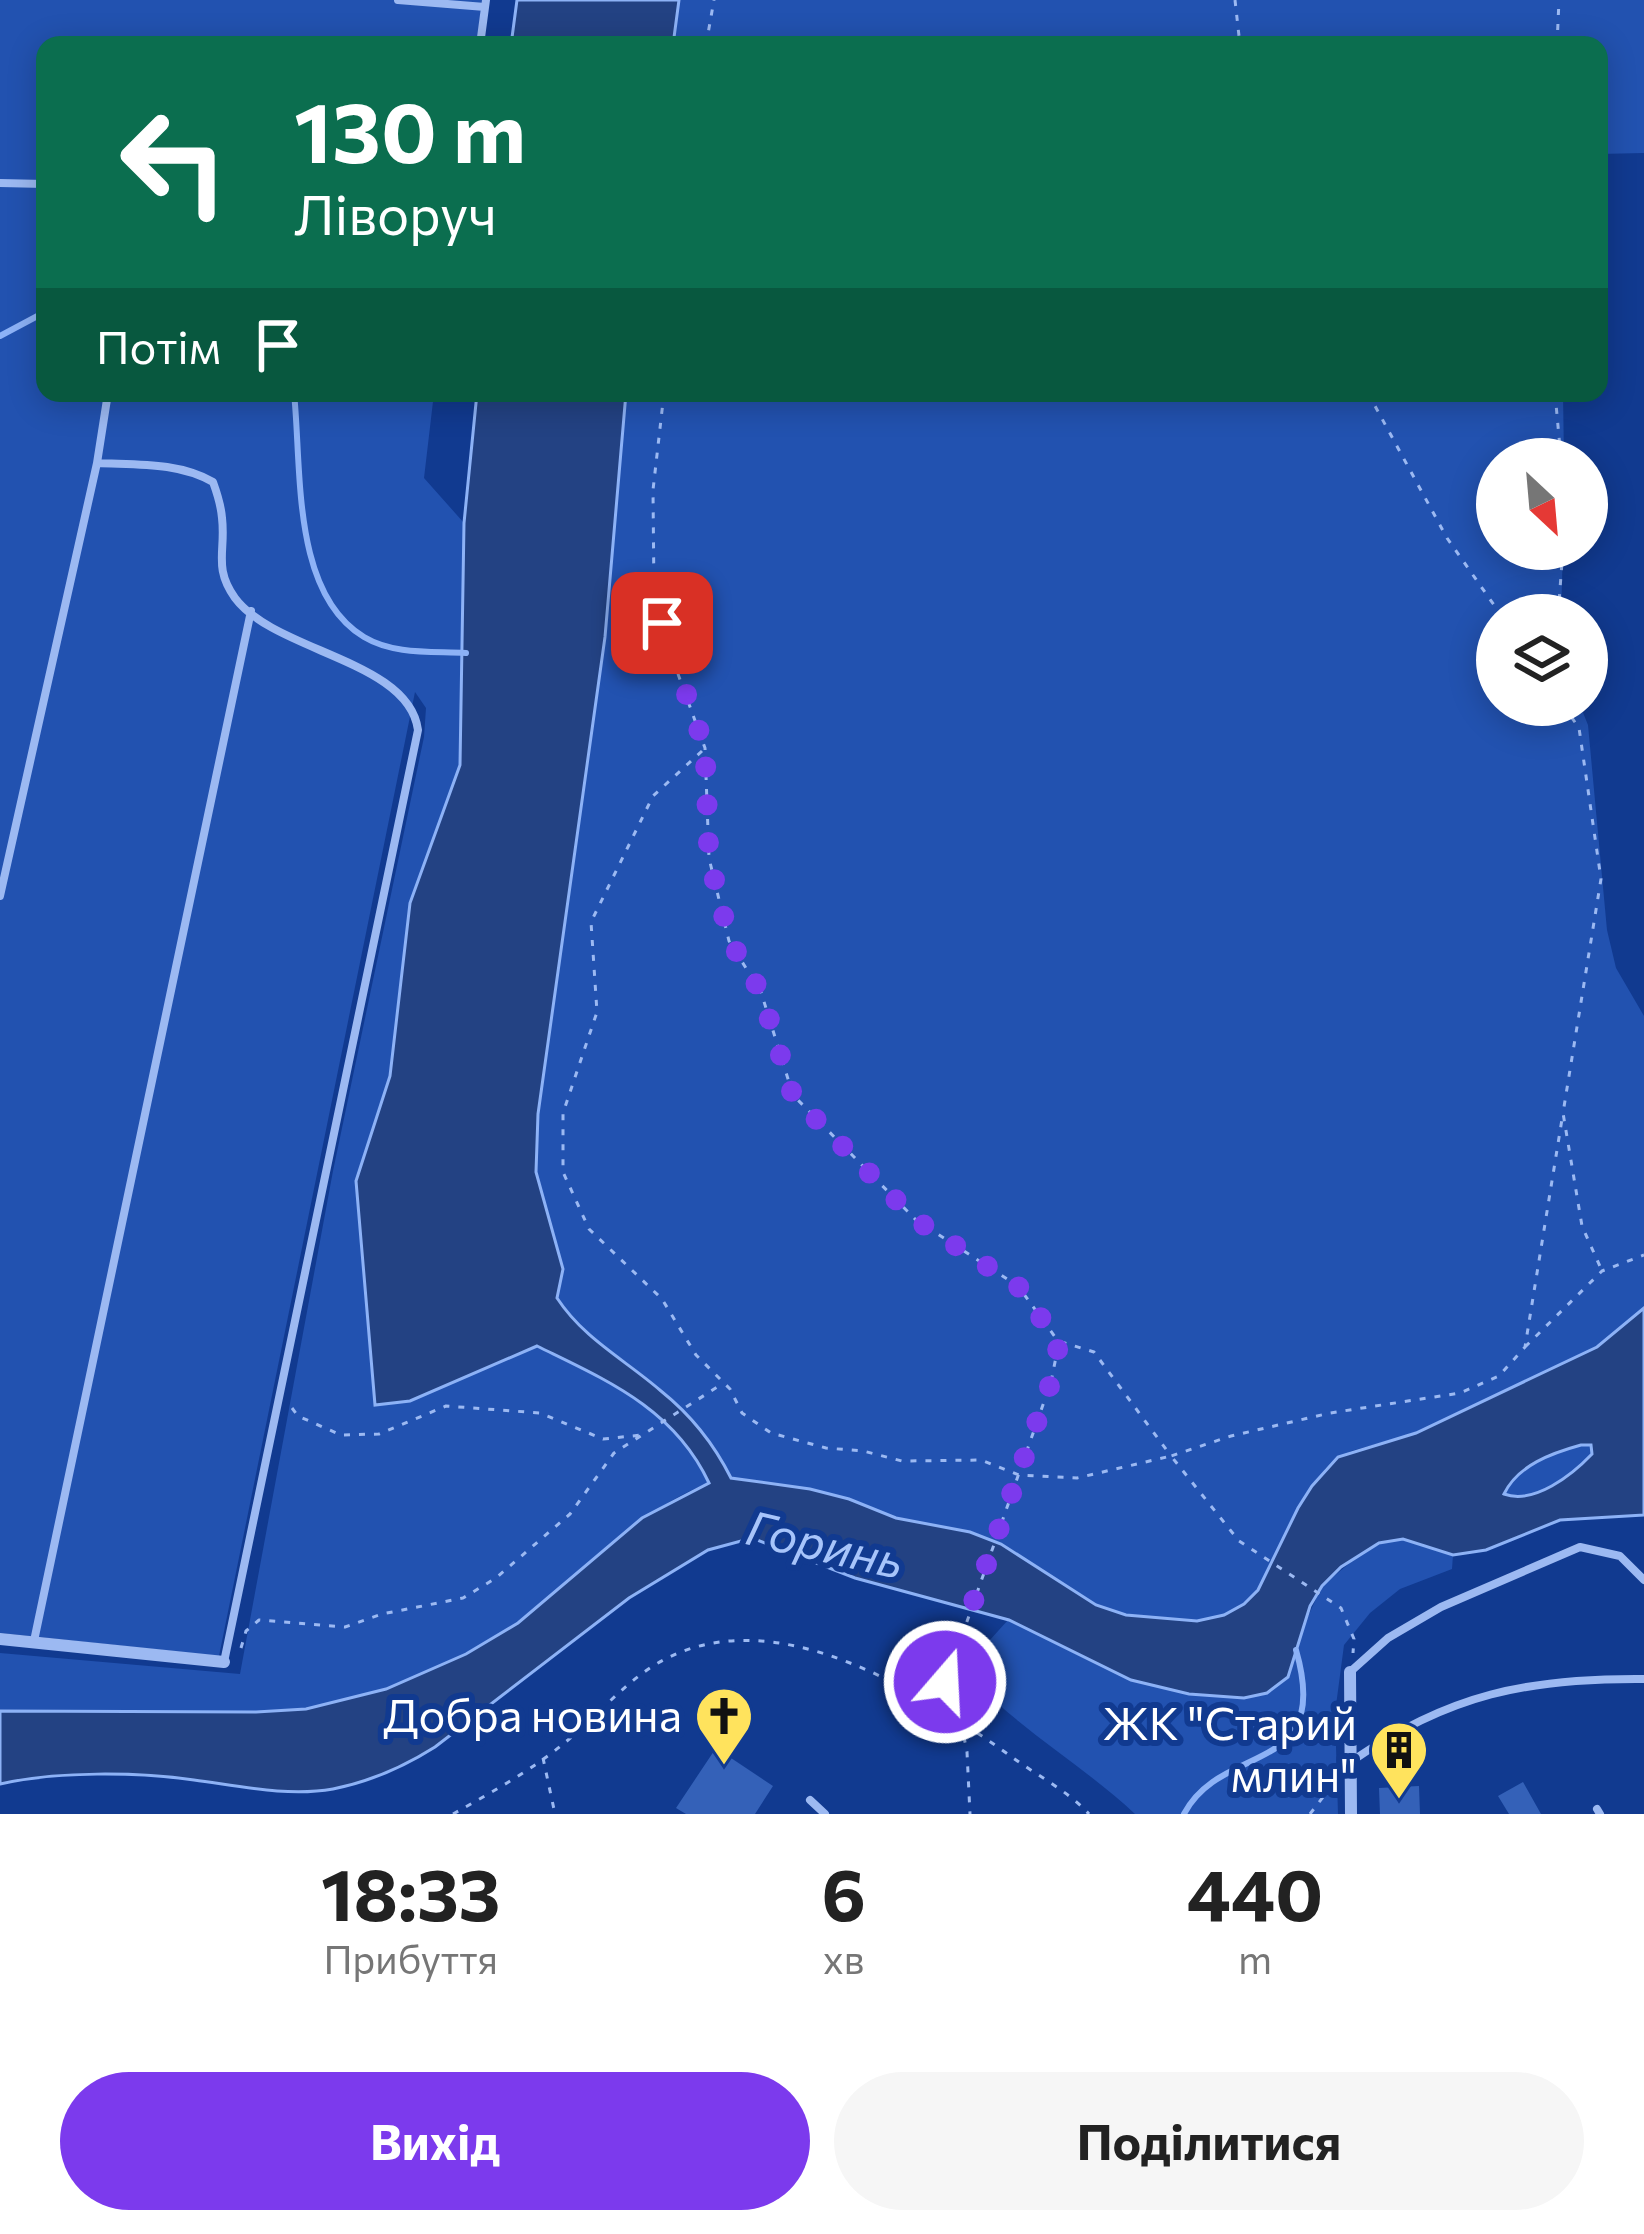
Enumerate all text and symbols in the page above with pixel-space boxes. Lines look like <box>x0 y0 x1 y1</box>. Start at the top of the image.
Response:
text: 130 m <box>294 78 526 180</box>
icon: left <box>96 84 252 240</box>
text: Ліворуч <box>294 180 497 246</box>
icon: arrive <box>245 312 311 378</box>
text: Потім <box>96 318 221 373</box>
north arrow <box>1476 438 1608 570</box>
map controls <box>1476 438 1608 726</box>
pin <box>611 572 713 674</box>
icon: arrive <box>629 590 695 656</box>
button: layers <box>1476 594 1608 726</box>
water label: Горинь <box>741 1496 910 1589</box>
position arrow <box>882 1619 1008 1745</box>
church icon: Добра новина <box>693 1685 755 1767</box>
place label: Добра новина <box>383 1686 682 1741</box>
place label: ЖК "Старий млин" <box>1102 1694 1357 1801</box>
building icon: ЖК "Старий млин" <box>1368 1719 1430 1801</box>
text: 18:33 <box>321 1848 501 1936</box>
text: 6 <box>821 1848 866 1936</box>
text: 440 <box>1187 1848 1323 1936</box>
text: Прибуття <box>323 1934 498 1982</box>
text: хв <box>823 1934 864 1982</box>
text: m <box>1238 1934 1272 1982</box>
button: Вихід <box>60 2072 810 2210</box>
button: Поділитися <box>834 2072 1584 2210</box>

